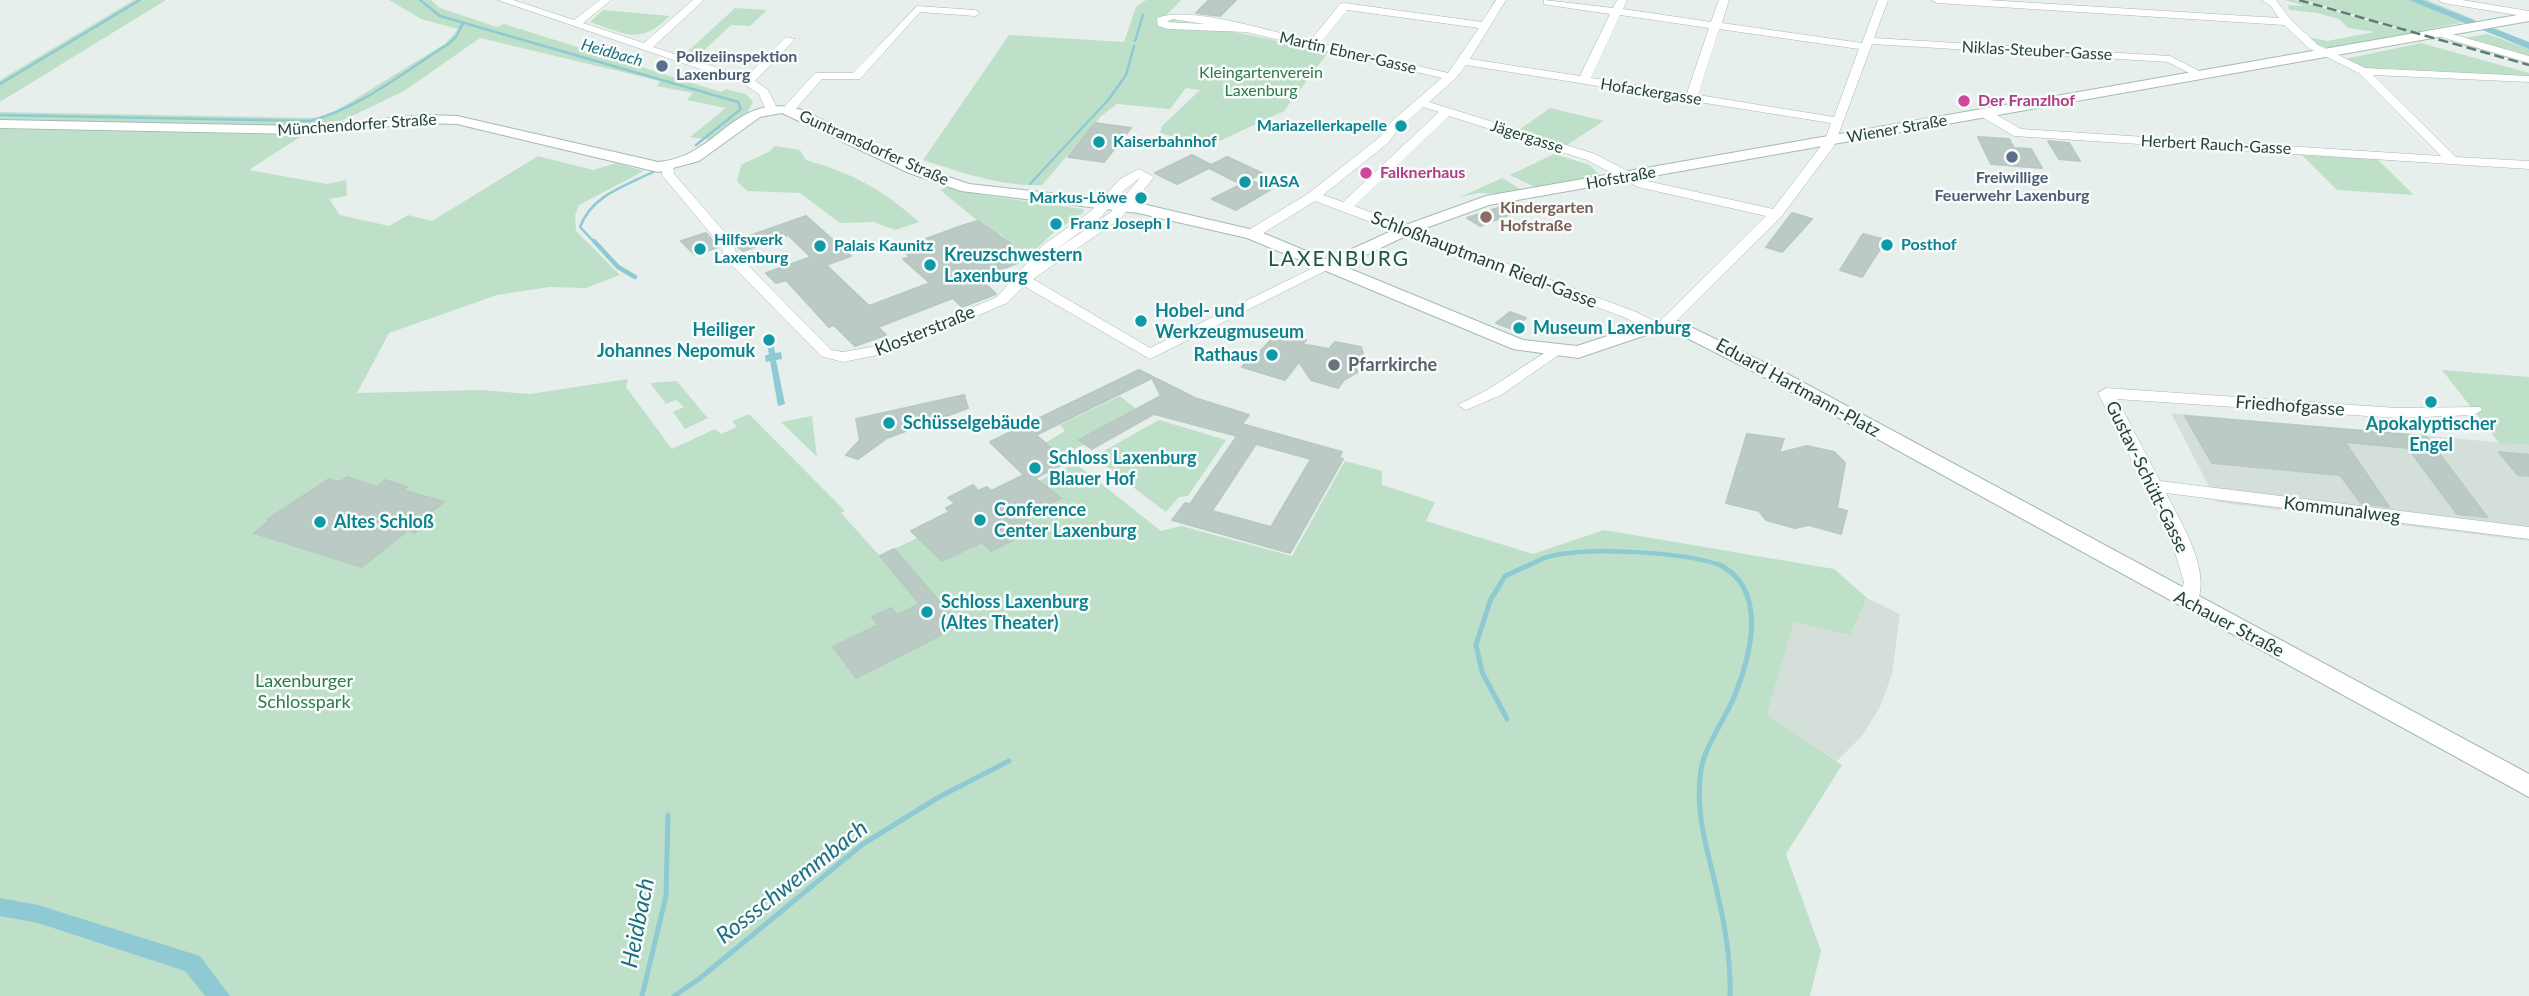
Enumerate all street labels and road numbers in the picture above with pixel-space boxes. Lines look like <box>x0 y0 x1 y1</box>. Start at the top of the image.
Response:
street label: Martin Ebner-Gasse <box>1278 28 1418 78</box>
street label: Niklas-Steuber-Gasse <box>1961 37 2113 65</box>
street label: Hofackergasse <box>1599 75 1703 109</box>
street label: Guntramsdorfer Straße <box>796 106 952 190</box>
street label: Münchendorfer Straße <box>277 110 437 140</box>
street label: Wiener Straße <box>1845 111 1949 147</box>
street label: Jägergasse <box>1488 116 1566 158</box>
street label: Herbert Rauch-Gasse <box>2140 131 2292 159</box>
street label: Hofstraße <box>1585 162 1657 194</box>
street label: Schloßhauptmann Riedl-Gasse <box>1368 207 1600 313</box>
street label: Klosterstraße <box>872 301 978 361</box>
street label: Eduard Hartmann-Platz <box>1712 334 1884 442</box>
street label: Friedhofgasse <box>2235 391 2345 421</box>
street label: Gustav-Schütt-Gasse <box>2101 397 2193 557</box>
street label: Kommunalweg <box>2283 492 2401 528</box>
street label: Achauer Straße <box>2170 586 2288 662</box>

